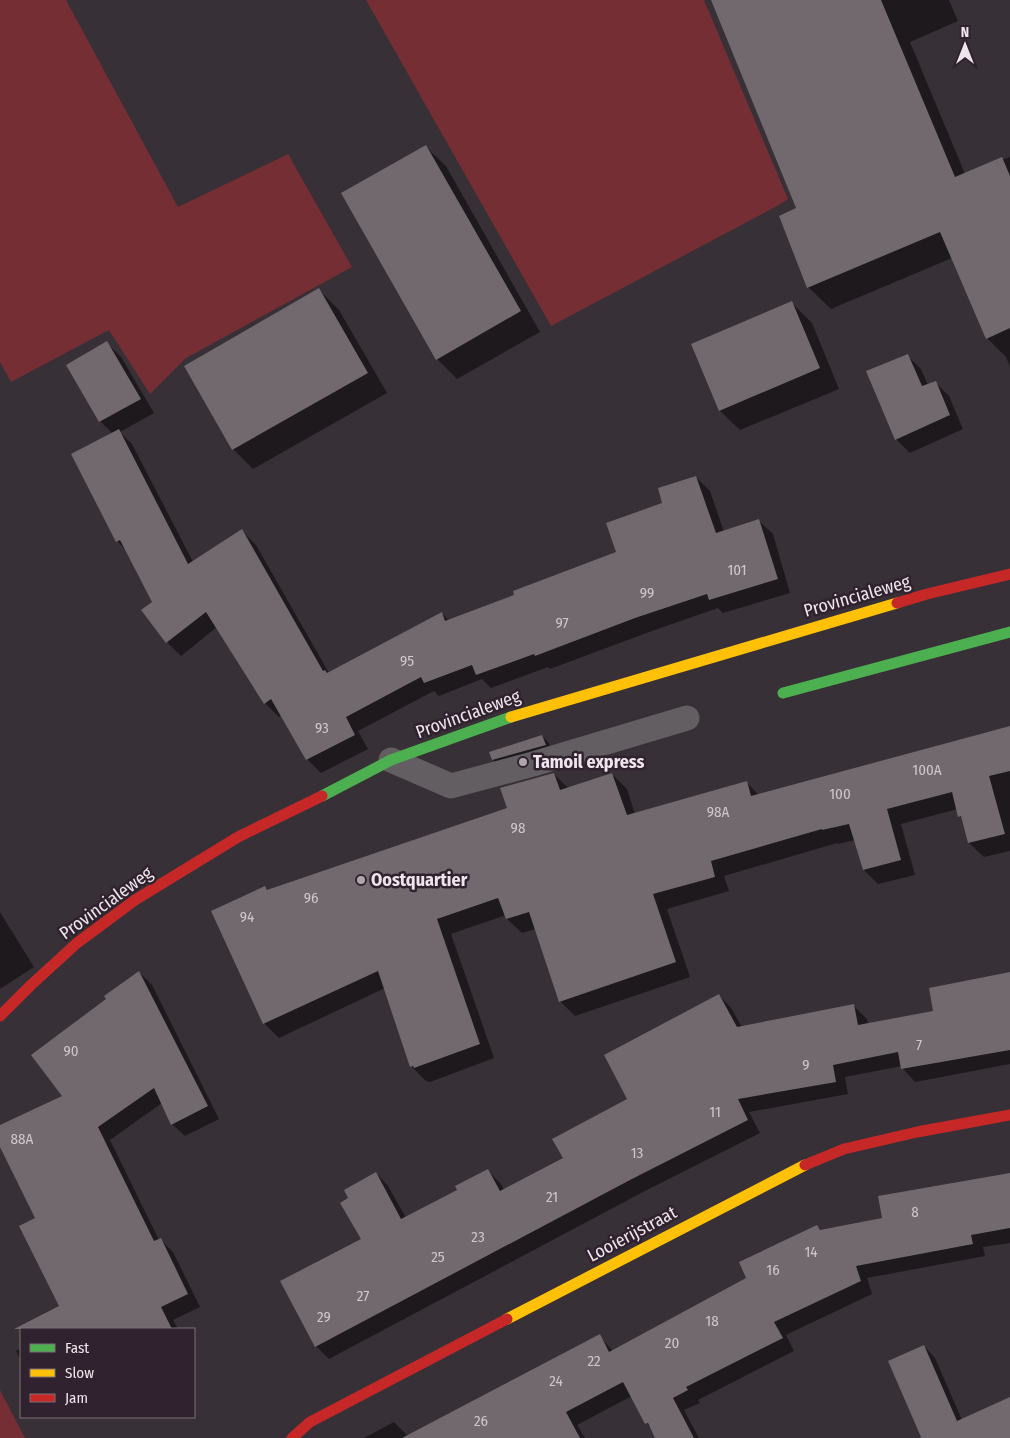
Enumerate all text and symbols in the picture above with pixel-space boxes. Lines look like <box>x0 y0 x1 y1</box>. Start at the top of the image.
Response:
north arrow <box>940 20 990 70</box>
text: N <box>961 24 969 41</box>
house number: 101 <box>727 561 747 579</box>
street label: Provincialeweg <box>801 570 913 622</box>
house number: 99 <box>640 584 654 602</box>
house number: 97 <box>555 614 569 632</box>
house number: 95 <box>400 652 414 670</box>
street label: Provincialeweg <box>413 685 524 743</box>
house number: 93 <box>315 719 329 737</box>
place label: Tamoil express <box>533 751 645 773</box>
marker: Tamoil express <box>517 756 529 768</box>
house number: 100A <box>912 761 942 779</box>
house number: 100 <box>829 785 851 803</box>
house number: 98A <box>707 803 729 821</box>
house number: 98 <box>511 819 525 837</box>
street label: Provincialeweg <box>55 862 157 944</box>
place label: Oostquartier <box>371 869 468 891</box>
marker: Oostquartier <box>355 874 367 886</box>
house number: 96 <box>304 889 318 907</box>
house number: 94 <box>240 908 254 926</box>
house number: 7 <box>916 1036 922 1054</box>
house number: 90 <box>63 1042 79 1060</box>
house number: 9 <box>802 1056 810 1074</box>
house number: 11 <box>709 1103 721 1121</box>
house number: 88A <box>11 1130 34 1148</box>
house number: 13 <box>631 1144 644 1162</box>
house number: 21 <box>546 1188 558 1206</box>
street label: Looierijstraat <box>584 1201 681 1267</box>
house number: 8 <box>911 1203 919 1221</box>
house number: 23 <box>471 1228 485 1246</box>
house number: 14 <box>804 1243 818 1261</box>
house number: 25 <box>431 1248 445 1266</box>
house number: 16 <box>766 1261 780 1279</box>
house number: 27 <box>357 1287 369 1305</box>
house number: 29 <box>317 1308 331 1326</box>
house number: 18 <box>705 1312 719 1330</box>
legend <box>20 1328 195 1418</box>
house number: 20 <box>665 1334 679 1352</box>
text: Fast <box>65 1339 89 1357</box>
house number: 22 <box>587 1352 601 1370</box>
text: Slow <box>65 1364 94 1382</box>
house number: 24 <box>549 1372 563 1390</box>
text: Jam <box>65 1389 88 1407</box>
house number: 26 <box>474 1412 488 1430</box>

